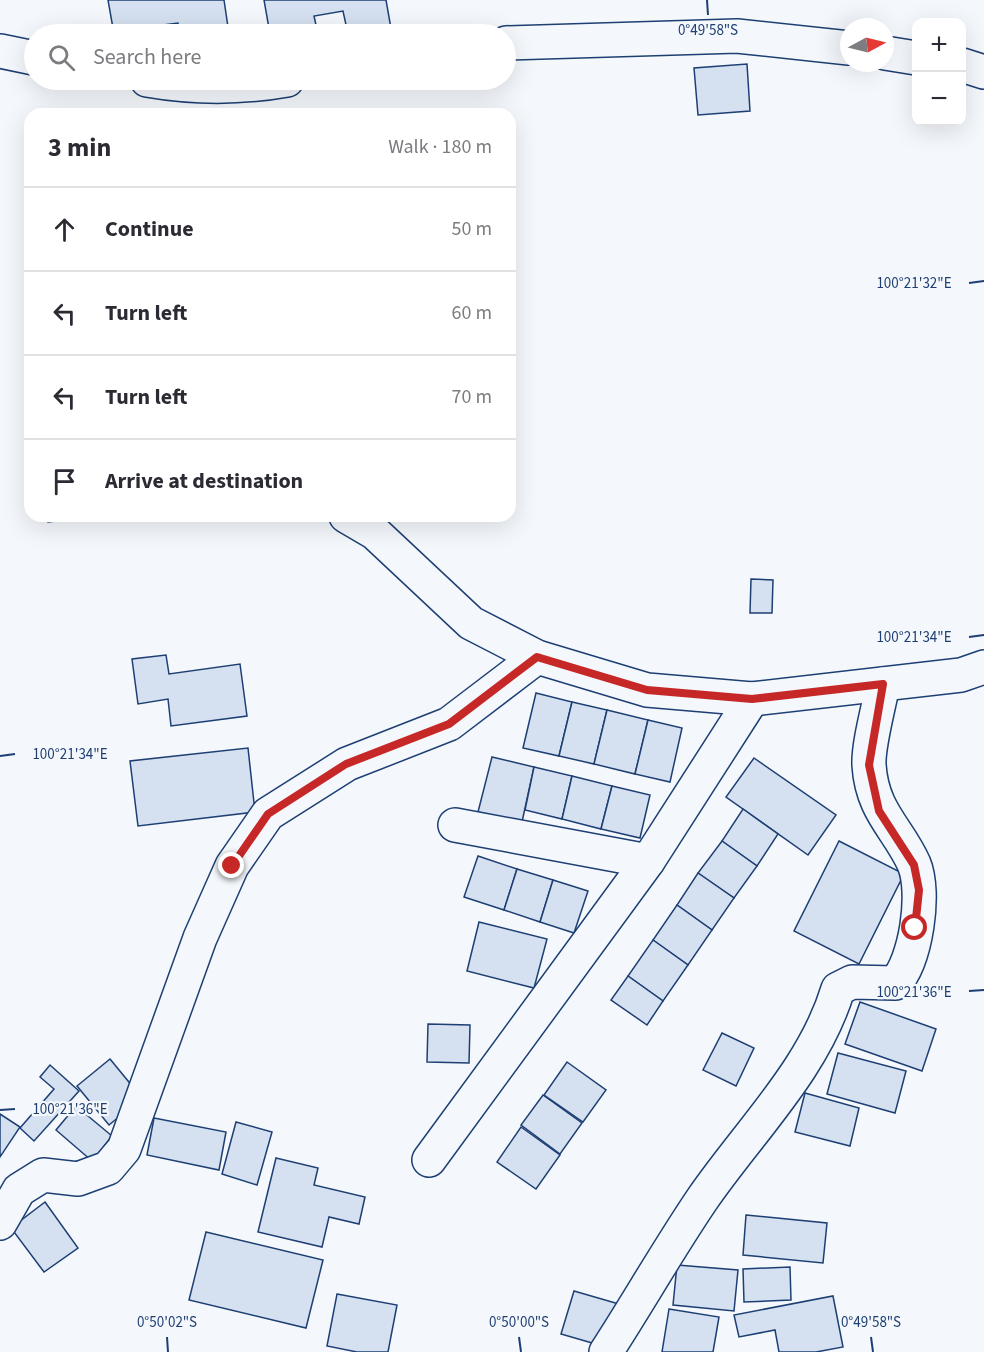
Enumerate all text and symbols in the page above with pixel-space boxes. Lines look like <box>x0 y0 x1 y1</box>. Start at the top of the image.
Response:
north arrow <box>840 18 894 72</box>
map controls <box>912 18 966 126</box>
button: + <box>912 18 966 72</box>
text: 0°49'58"S <box>678 20 738 41</box>
search box <box>24 24 516 90</box>
icon: search <box>45 41 78 74</box>
text: Search here <box>93 41 201 73</box>
button: − <box>912 72 966 126</box>
text: 3 min <box>48 129 111 166</box>
text: Walk · 180 m <box>388 133 492 161</box>
icon: ahead <box>48 213 81 246</box>
text: Continue <box>105 213 194 245</box>
text: 50 m <box>452 215 492 243</box>
text: 100°21'32"E <box>876 273 952 294</box>
icon: left <box>48 297 81 330</box>
text: Turn left <box>105 297 187 329</box>
text: 60 m <box>452 299 492 327</box>
icon: left <box>48 381 81 414</box>
text: Turn left <box>105 381 187 413</box>
text: 70 m <box>452 383 492 411</box>
icon: arrive <box>48 465 81 498</box>
text: Arrive at destination <box>105 465 303 497</box>
text: 100°21'34"E <box>876 627 952 648</box>
text: 100°21'34"E <box>32 744 108 765</box>
route end <box>218 852 244 878</box>
route start <box>901 914 927 940</box>
text: 100°21'36"E <box>876 982 952 1003</box>
text: 100°21'36"E <box>32 1099 108 1120</box>
text: 0°50'02"S <box>137 1312 197 1333</box>
text: 0°50'00"S <box>489 1312 549 1333</box>
text: 0°49'58"S <box>841 1312 901 1333</box>

